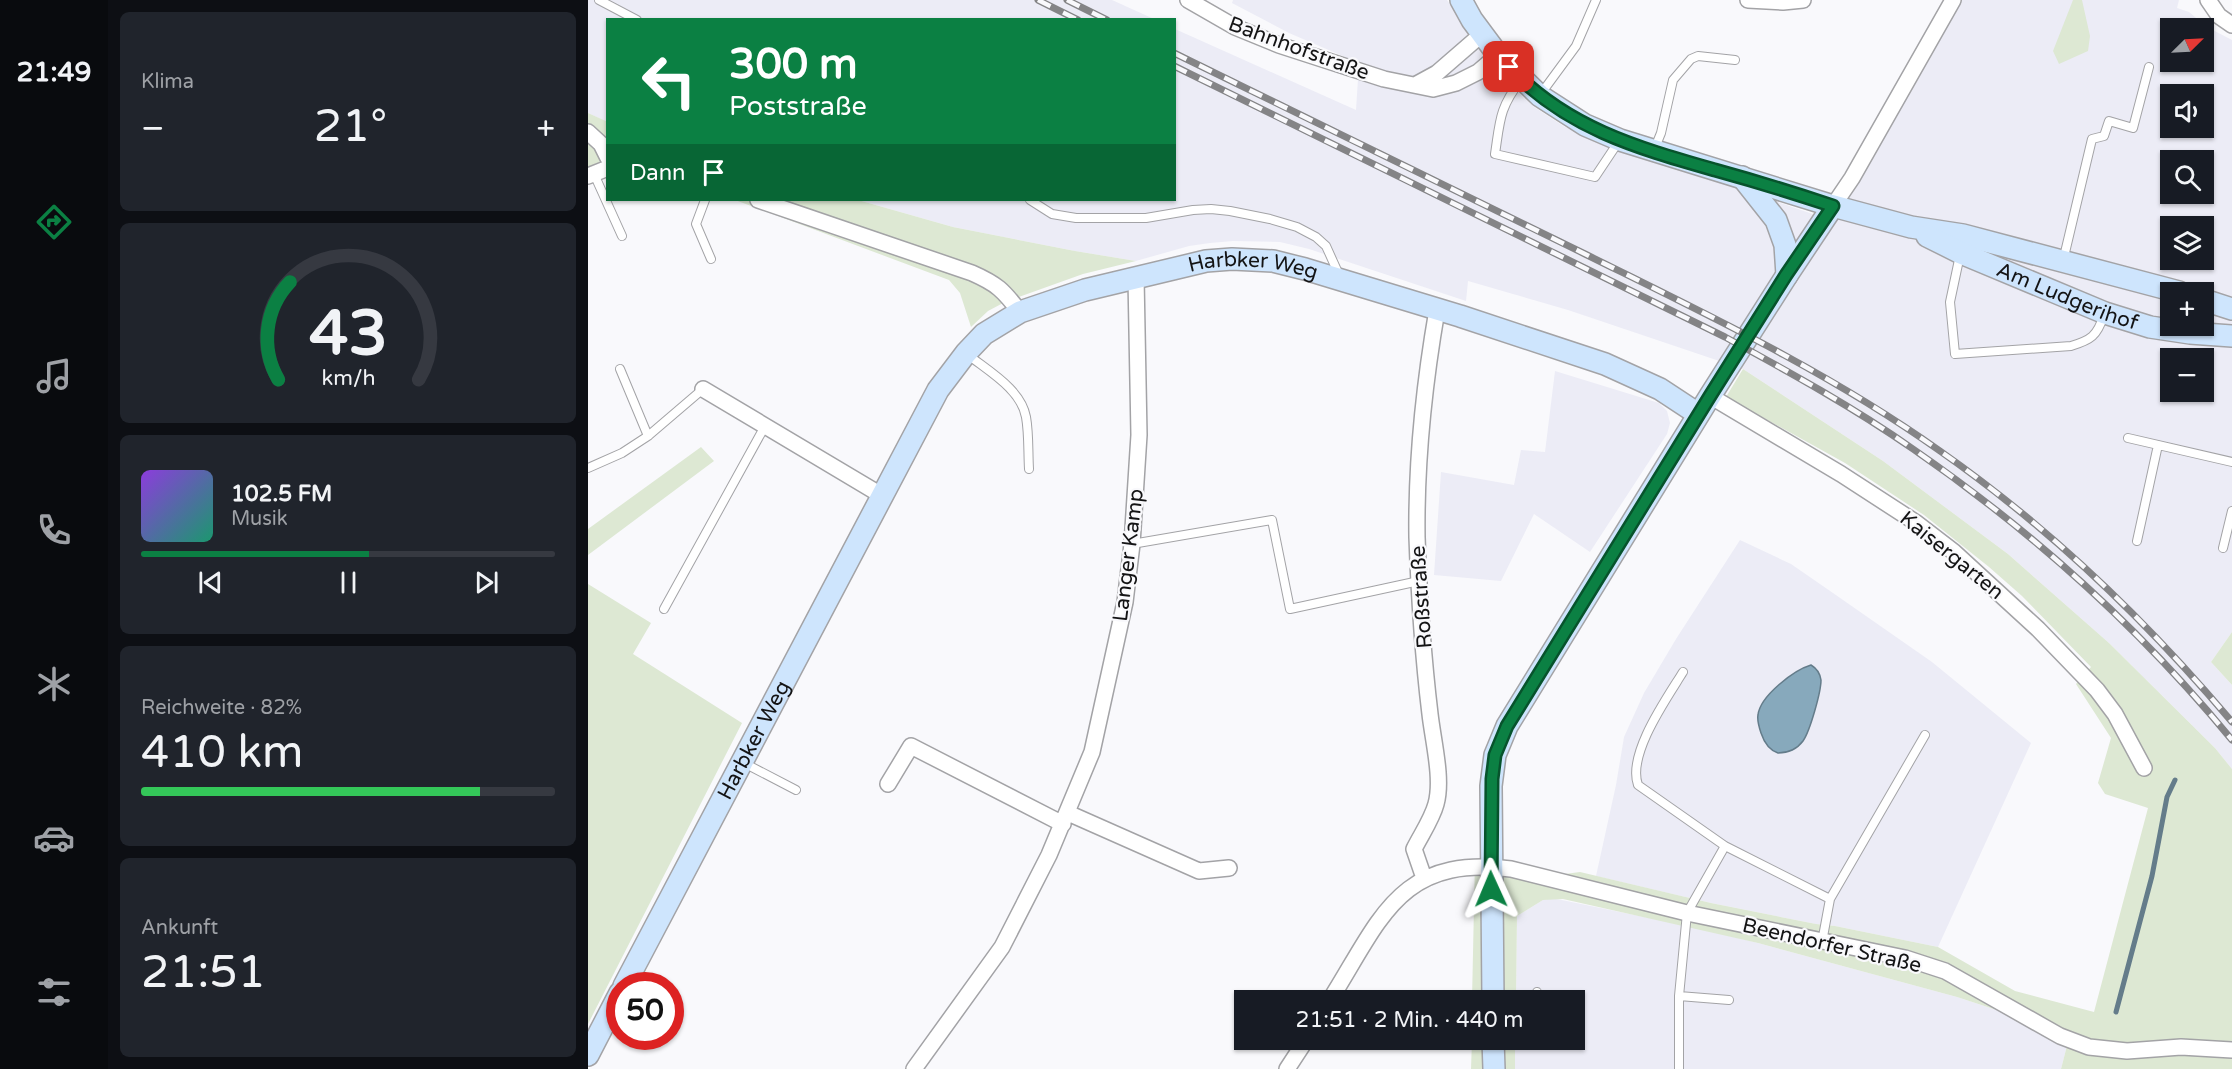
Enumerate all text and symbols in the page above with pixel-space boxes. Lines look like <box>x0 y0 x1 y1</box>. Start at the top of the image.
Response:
street label: Bahnhofstraße <box>1225 11 1373 86</box>
north arrow <box>2160 18 2214 72</box>
map controls <box>2160 18 2214 402</box>
text: 300 m <box>729 39 858 90</box>
pin <box>1483 41 1534 92</box>
icon: left <box>630 42 708 120</box>
icon: arrive <box>1492 50 1525 83</box>
text: 21:49 <box>17 56 91 89</box>
text: Klima <box>141 70 194 94</box>
button: sound <box>2160 84 2214 138</box>
text: Poststraße <box>729 90 867 123</box>
text: 21° <box>314 100 387 154</box>
text: − <box>141 109 165 148</box>
text: + <box>536 109 555 148</box>
button: search <box>2160 150 2214 204</box>
icon: arrive <box>697 156 730 189</box>
text: Dann <box>630 160 685 186</box>
icon: directions <box>33 201 75 243</box>
button: layers <box>2160 216 2214 270</box>
street label: Harbker Weg <box>1186 247 1321 285</box>
street label: Am Ludgerihof <box>1993 257 2141 336</box>
button: + <box>2160 282 2214 336</box>
text: 43 <box>309 297 387 372</box>
button: − <box>2160 348 2214 402</box>
icon: music <box>33 355 75 397</box>
text: km/h <box>321 366 375 392</box>
text: 102.5 FM <box>231 481 332 507</box>
street label: Langer Kamp <box>1108 487 1149 623</box>
street label: Kaisergarten <box>1895 506 2009 605</box>
text: Musik <box>231 507 288 531</box>
icon: phone <box>33 509 75 551</box>
street label: Roßstraße <box>1405 545 1438 649</box>
icon: previous <box>194 566 227 599</box>
icon: pause <box>332 566 365 599</box>
icon: next <box>470 566 503 599</box>
icon: climate <box>33 663 75 705</box>
street label: Harbker Weg <box>712 676 796 804</box>
text: Reichweite · 82% <box>141 696 302 720</box>
text: 410 km <box>141 726 303 780</box>
icon: car <box>33 817 75 859</box>
position arrow <box>1459 857 1523 921</box>
street label: Beendorfer Straße <box>1740 913 1924 978</box>
text: Ankunft <box>141 916 218 940</box>
text: 21:51 <box>141 946 266 1000</box>
icon: filters <box>33 971 75 1013</box>
speed limit sign: 50 <box>606 972 684 1050</box>
text: 21:51 · 2 Min. · 440 m <box>1296 1007 1523 1033</box>

